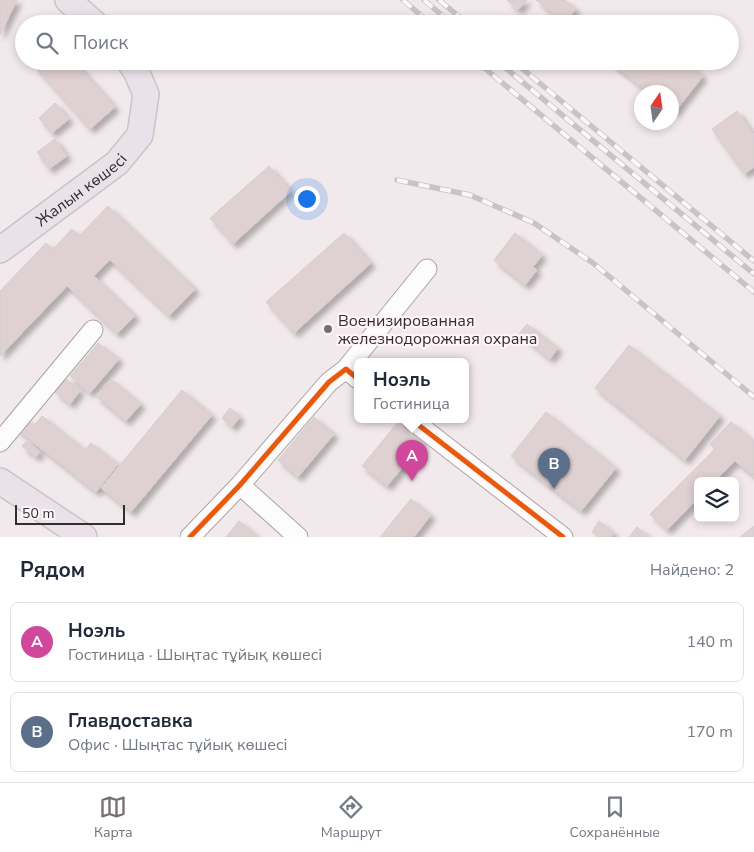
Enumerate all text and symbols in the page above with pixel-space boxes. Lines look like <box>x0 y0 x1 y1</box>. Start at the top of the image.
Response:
search box <box>15 15 739 70</box>
icon: search <box>33 29 61 57</box>
text: Поиск <box>73 30 128 56</box>
north arrow <box>634 85 679 130</box>
street label: Жалын көшесі <box>31 149 132 232</box>
your location <box>294 186 320 212</box>
place label: Военизированная железнодорожная охрана <box>338 310 537 350</box>
marker: Военизированная железнодорожная охрана <box>322 323 334 335</box>
popup <box>354 358 469 423</box>
text: Ноэль <box>373 367 430 393</box>
text: Гостиница <box>373 393 450 415</box>
pin: A <box>396 440 428 481</box>
pin: B <box>538 448 570 489</box>
map controls <box>694 477 739 522</box>
button: layers <box>694 477 739 522</box>
scale bar <box>15 502 125 525</box>
text: 50 m <box>22 504 54 523</box>
text: Рядом <box>20 556 85 584</box>
text: Найдено: 2 <box>650 559 734 581</box>
text: Ноэль <box>68 618 125 644</box>
text: A <box>31 631 43 653</box>
text: 140 m <box>686 631 733 653</box>
text: Гостиница · Шыңтас тұйық көшесі <box>68 644 322 666</box>
text: Главдоставка <box>68 708 193 734</box>
text: B <box>31 721 43 743</box>
text: 170 m <box>686 721 733 743</box>
text: Офис · Шыңтас тұйық көшесі <box>68 734 287 756</box>
tab: Карта <box>94 793 133 842</box>
tab: Маршрут <box>321 793 381 842</box>
tab: Сохранённые <box>569 793 660 842</box>

